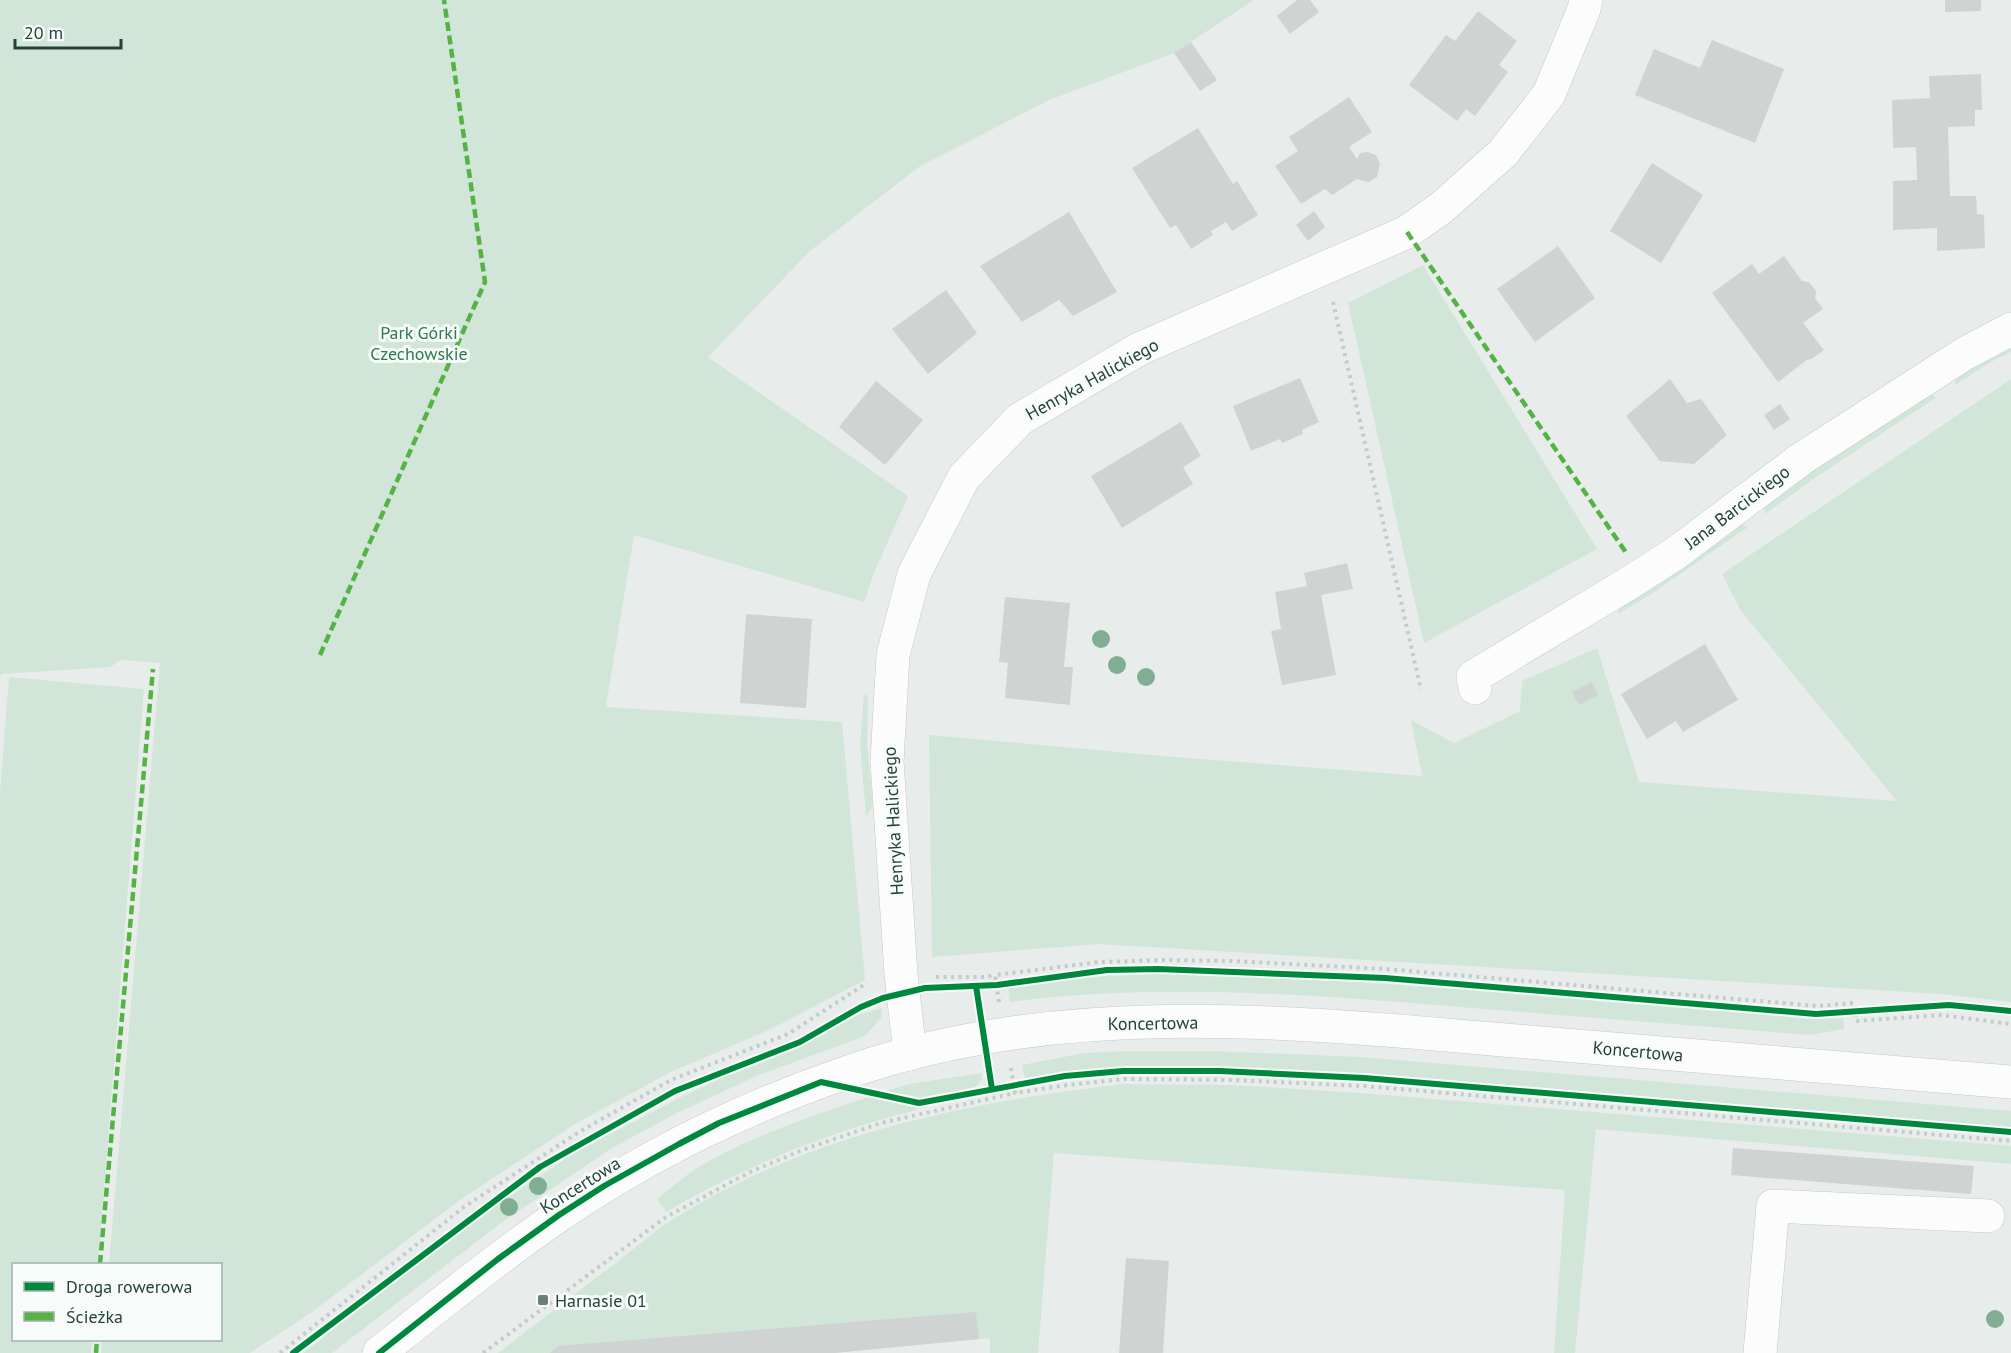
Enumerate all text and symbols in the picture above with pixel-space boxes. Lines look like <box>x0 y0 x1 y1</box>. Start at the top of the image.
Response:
scale bar <box>15 12 122 50</box>
text: 20 m <box>24 21 63 44</box>
park label: Park Górki Czechowskie <box>370 321 468 365</box>
street label: Henryka Halickiego <box>1021 333 1163 425</box>
street label: Jana Barcickiego <box>1679 460 1794 555</box>
street label: Henryka Halickiego <box>878 746 908 896</box>
street label: Koncertowa <box>1107 1011 1199 1035</box>
street label: Koncertowa <box>1592 1036 1684 1066</box>
street label: Koncertowa <box>535 1151 625 1219</box>
legend <box>12 1263 222 1341</box>
text: Droga rowerowa <box>66 1275 192 1298</box>
place label: Harnasie 01 <box>555 1289 647 1312</box>
marker: Harnasie 01 <box>536 1293 550 1307</box>
text: Ścieżka <box>66 1305 123 1328</box>

